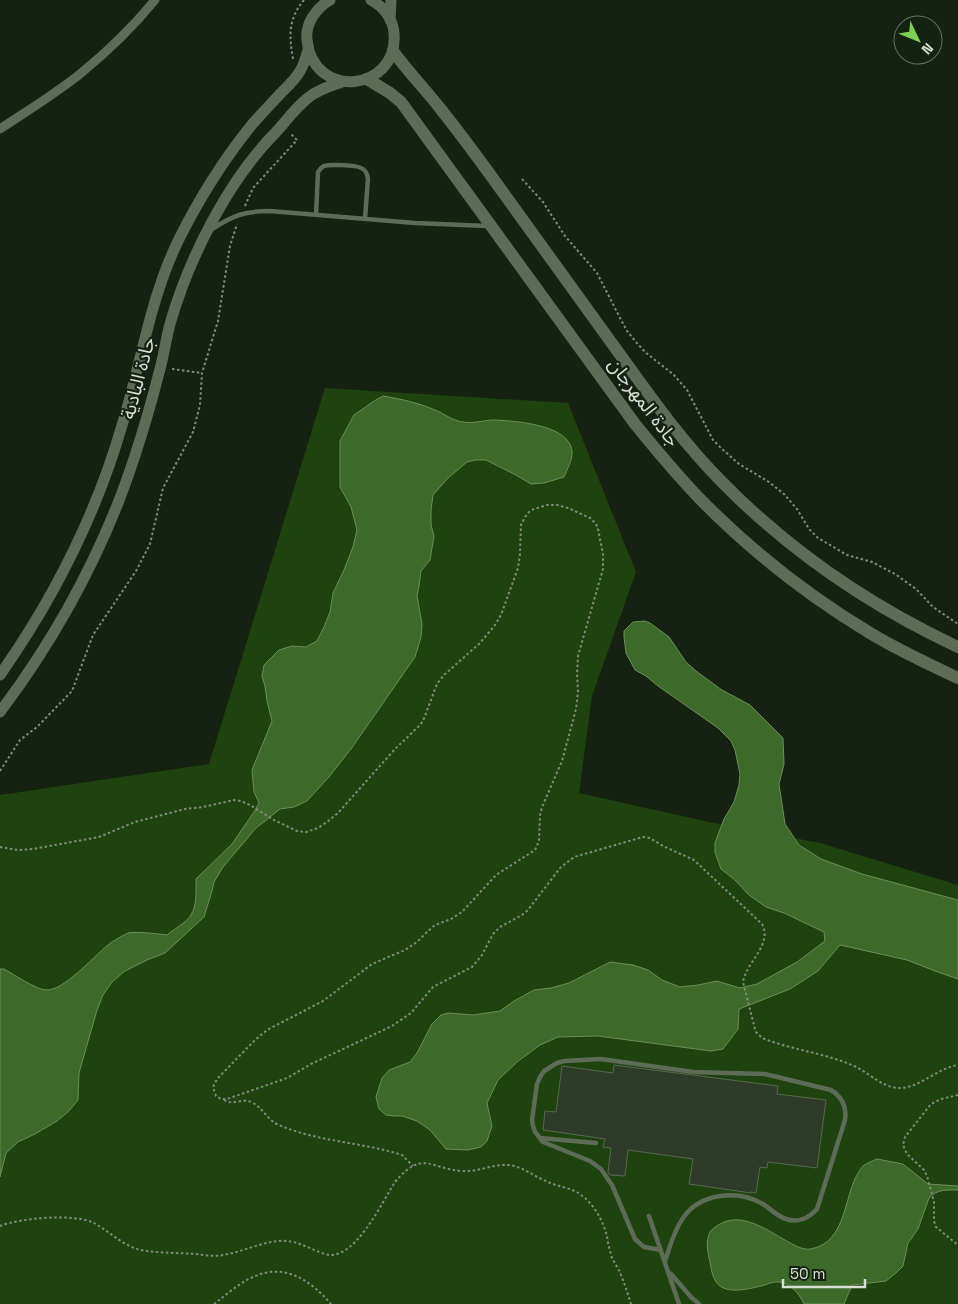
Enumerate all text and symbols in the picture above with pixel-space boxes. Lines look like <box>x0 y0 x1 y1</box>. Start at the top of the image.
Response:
north arrow <box>893 15 943 65</box>
text: N <box>918 39 937 58</box>
street label: جادة البادية <box>115 334 161 422</box>
street label: جادة المهرجان <box>602 353 686 451</box>
scale bar <box>783 1256 866 1288</box>
text: 50 m <box>790 1264 825 1283</box>

